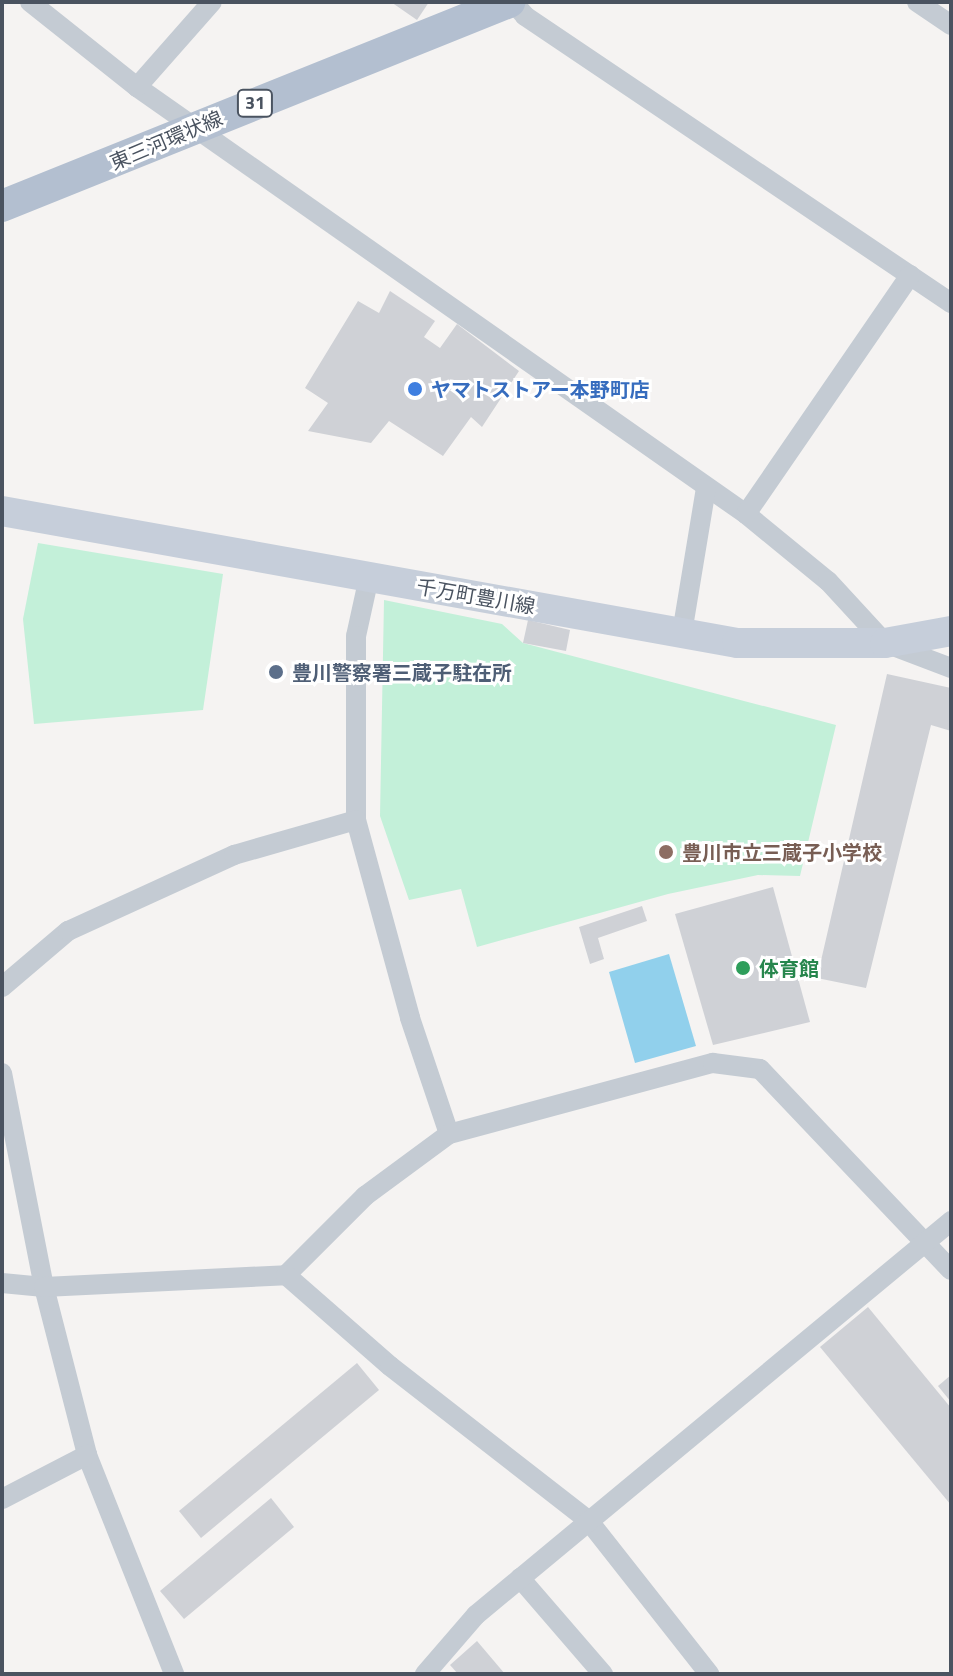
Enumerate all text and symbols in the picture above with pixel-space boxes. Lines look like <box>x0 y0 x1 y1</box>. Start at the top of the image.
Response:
road number: 31 <box>235 89 275 117</box>
street label: 東三河環状線 <box>106 106 226 174</box>
place label: ヤマトストアー本野町店 <box>431 377 650 401</box>
marker: ヤマトストアー本野町店 <box>406 380 424 398</box>
street label: 千万町豊川線 <box>415 574 537 618</box>
place label: 豊川警察署三蔵子駐在所 <box>292 660 512 684</box>
marker: 豊川警察署三蔵子駐在所 <box>267 663 285 681</box>
place label: 豊川市立三蔵子小学校 <box>682 840 882 864</box>
marker: 豊川市立三蔵子小学校 <box>657 843 675 861</box>
place label: 体育館 <box>759 956 819 980</box>
marker: 体育館 <box>734 959 752 977</box>

